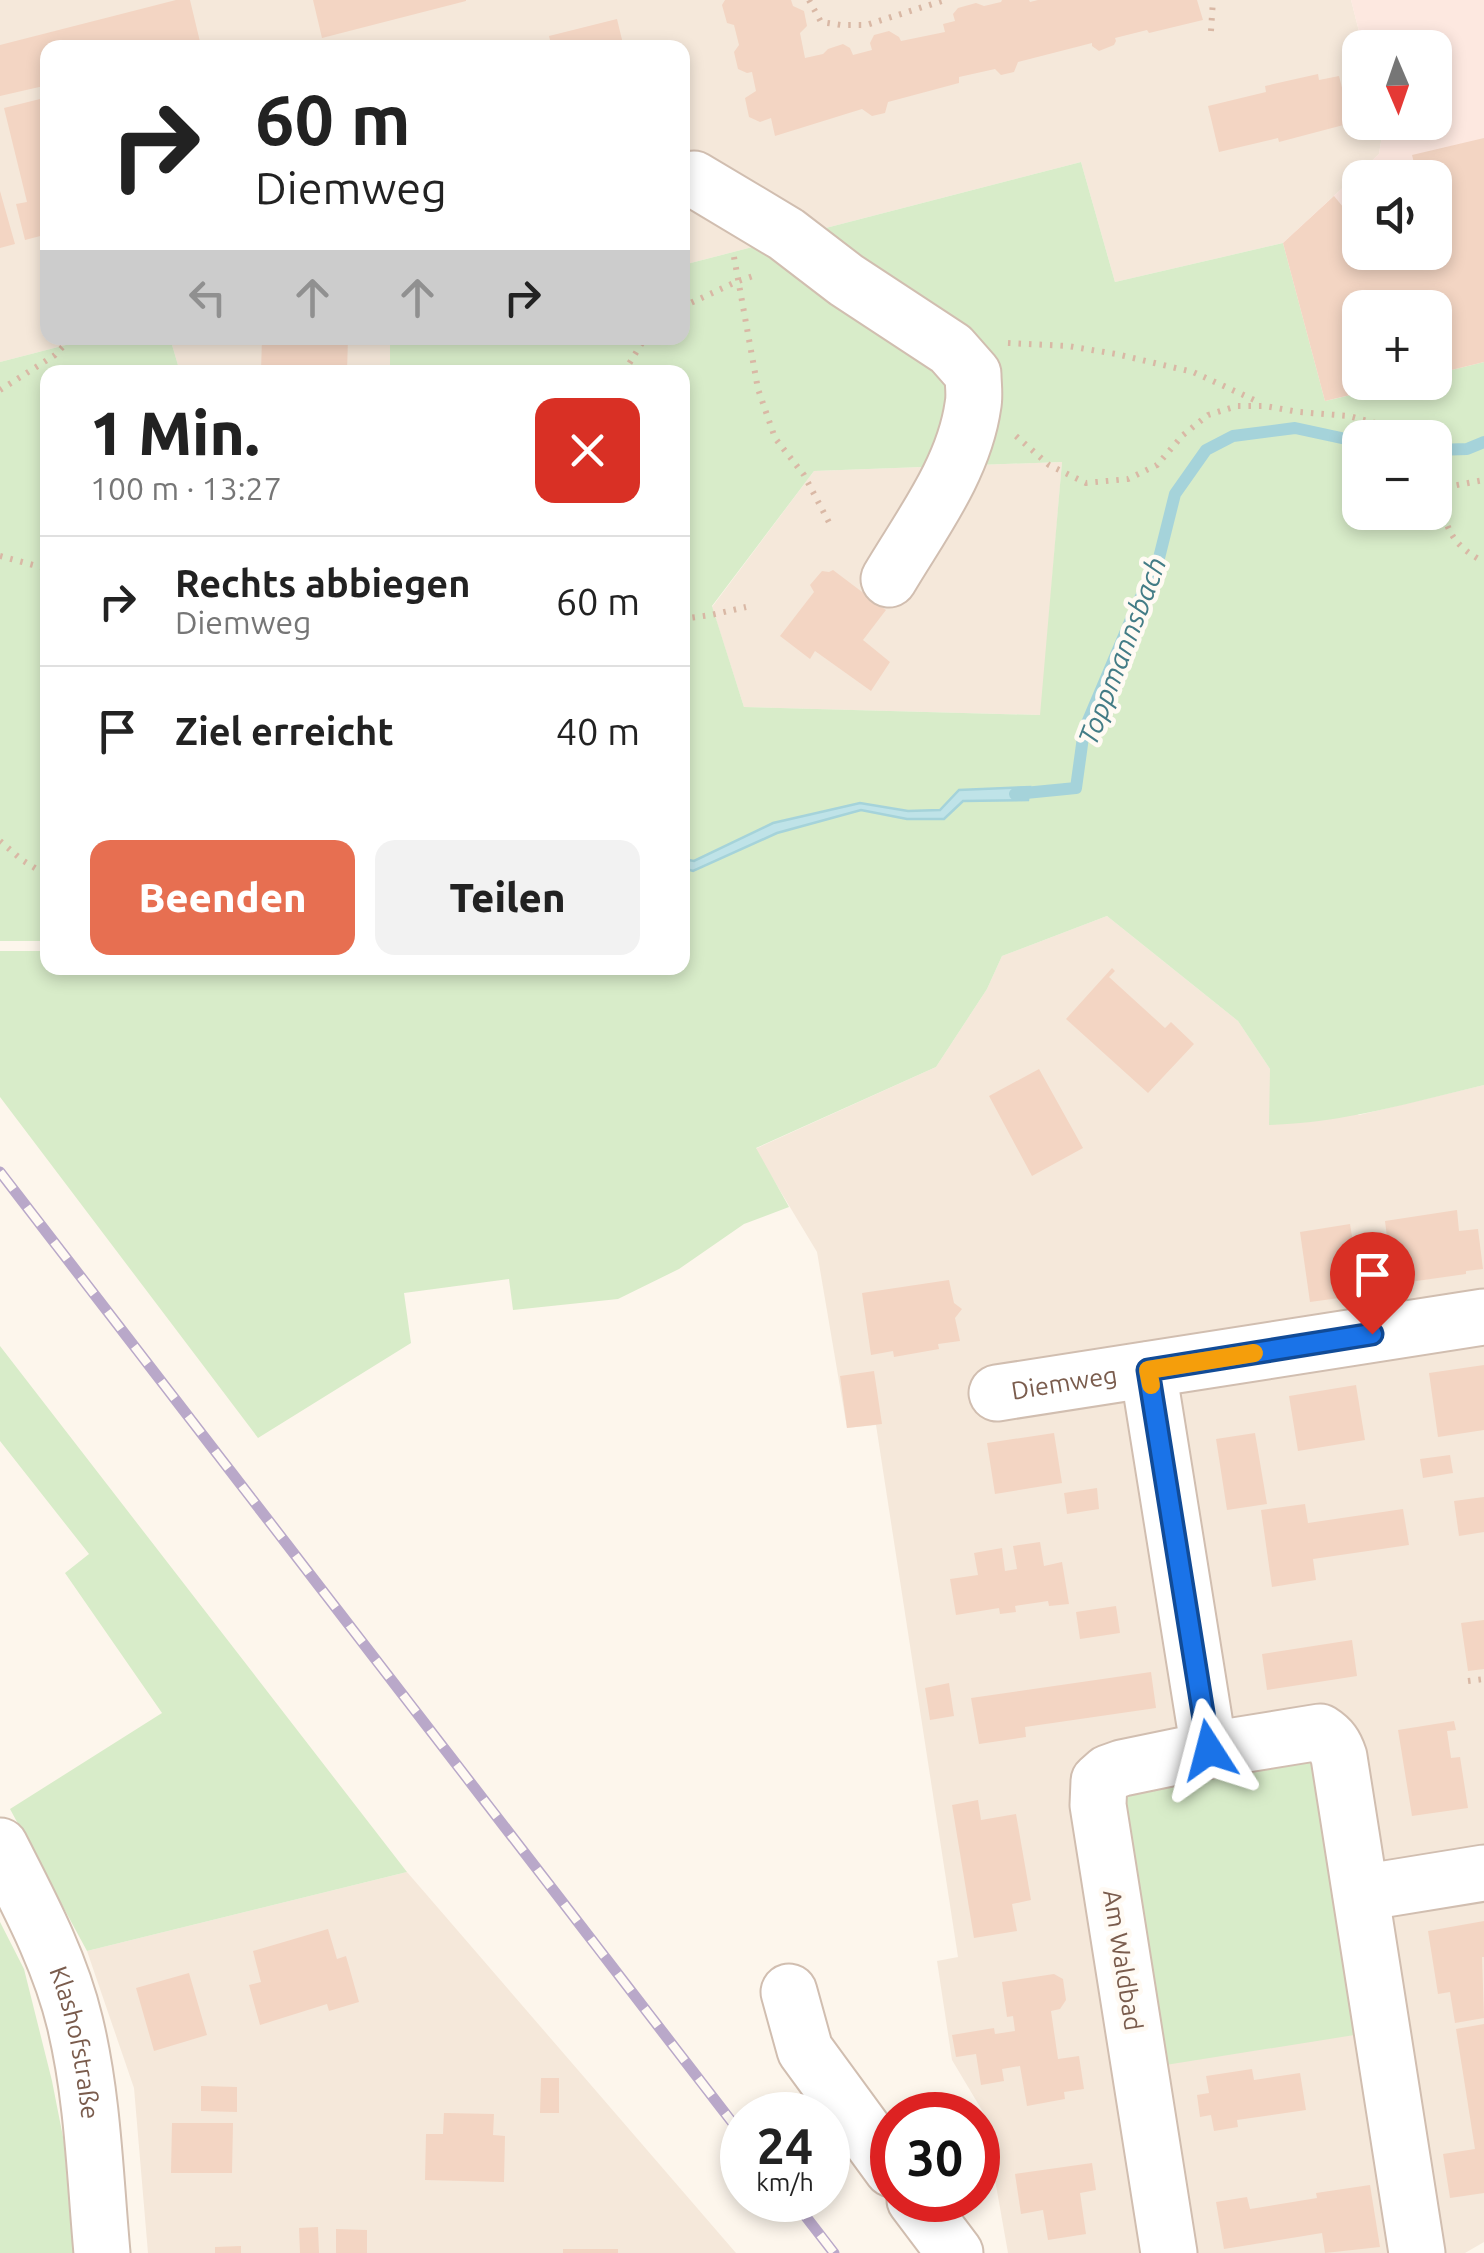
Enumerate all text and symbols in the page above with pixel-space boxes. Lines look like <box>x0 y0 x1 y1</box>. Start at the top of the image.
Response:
north arrow <box>1342 30 1452 140</box>
map controls <box>1342 30 1452 530</box>
icon: right <box>90 80 220 210</box>
text: 60 m <box>255 80 411 158</box>
button: sound <box>1342 160 1452 270</box>
text: Diemweg <box>255 162 447 213</box>
icon: left <box>180 270 235 325</box>
icon: ahead <box>285 270 340 325</box>
icon: ahead <box>390 270 445 325</box>
icon: right <box>495 270 550 325</box>
button: + <box>1342 290 1452 400</box>
button: close <box>535 398 640 503</box>
text: 1 Min. <box>90 399 260 466</box>
button: − <box>1342 420 1452 530</box>
text: 100 m · 13:27 <box>90 470 282 506</box>
water label: Toppmannsbach <box>1071 552 1172 749</box>
text: Rechts abbiegen <box>175 562 470 604</box>
icon: right <box>90 574 145 629</box>
text: 60 m <box>556 580 640 622</box>
text: Diemweg <box>175 604 312 640</box>
icon: arrive <box>90 704 145 759</box>
text: Ziel erreicht <box>175 710 394 752</box>
text: 40 m <box>556 710 640 752</box>
button: Beenden <box>90 840 355 955</box>
button: Teilen <box>375 840 640 955</box>
pin <box>1330 1232 1415 1335</box>
icon: arrive <box>1345 1247 1400 1302</box>
street label: Diemweg <box>1009 1360 1119 1405</box>
position arrow <box>1157 1698 1261 1802</box>
street label: Am Waldbad <box>1098 1888 1148 2032</box>
street label: Klashofstraße <box>44 1962 105 2120</box>
speed limit sign: 30 <box>870 2092 1000 2222</box>
text: 24 <box>757 2117 813 2173</box>
text: km/h <box>756 2168 814 2196</box>

